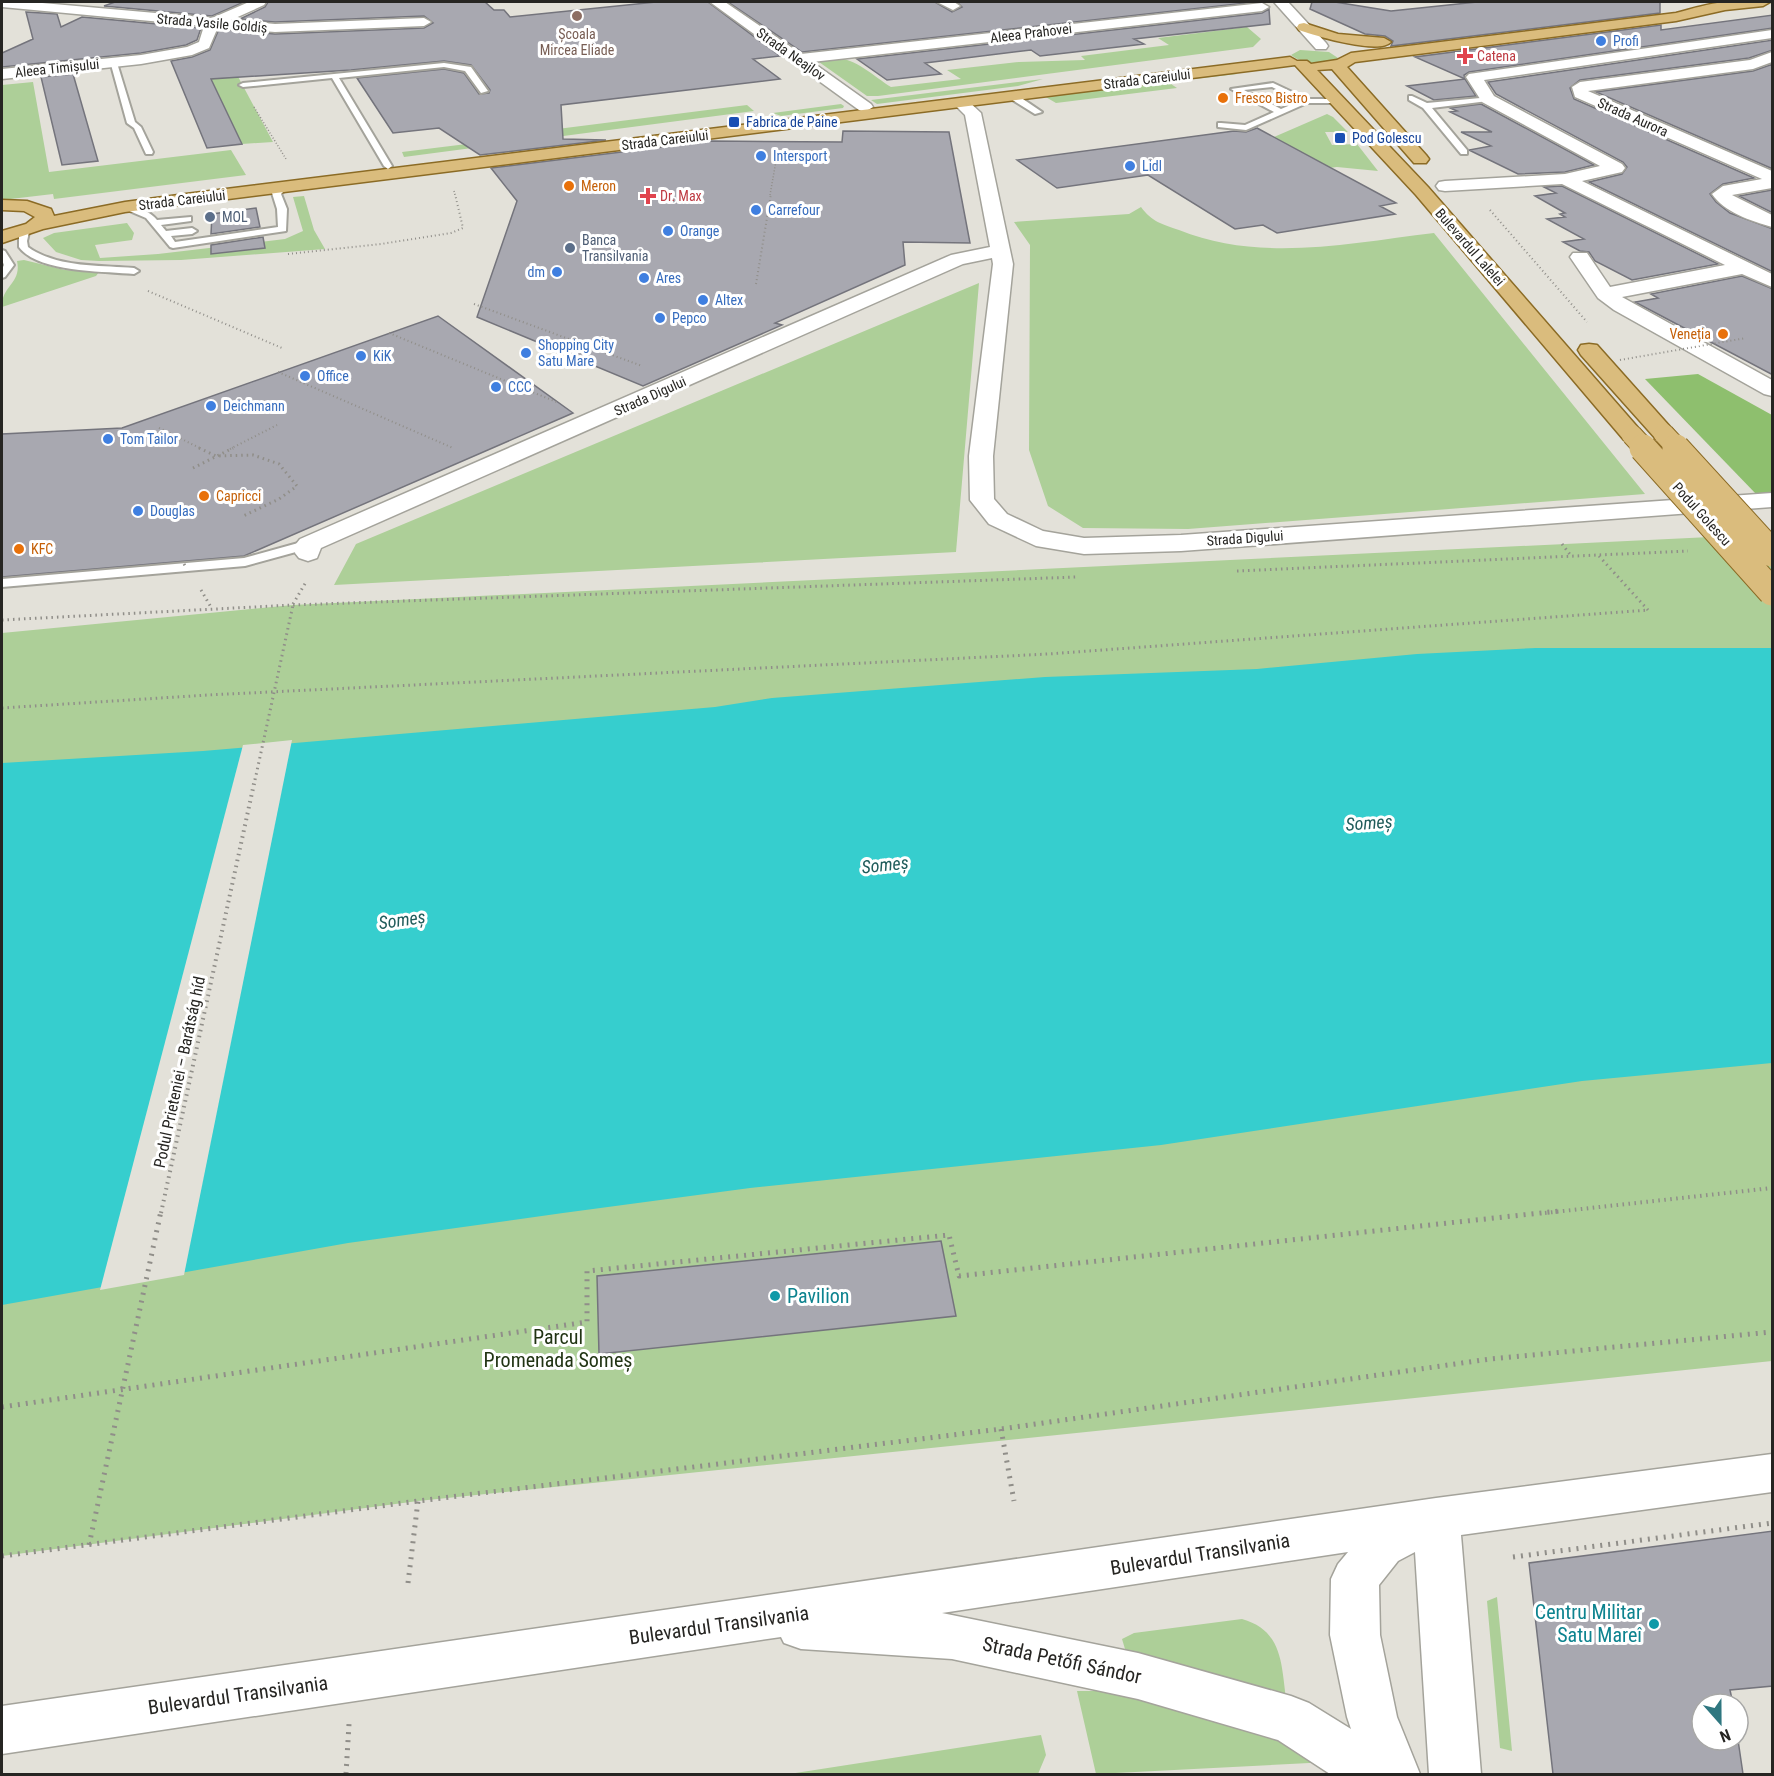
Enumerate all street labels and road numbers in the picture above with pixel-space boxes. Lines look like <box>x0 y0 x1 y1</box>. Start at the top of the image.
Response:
street label: Strada Vasile Goldiș <box>156 10 268 37</box>
street label: Aleea Prahovei <box>989 20 1073 46</box>
street label: Strada Neajlov <box>754 24 828 84</box>
street label: Aleea Timișului <box>14 56 100 81</box>
street label: Strada Careiului <box>1103 66 1191 92</box>
street label: Strada Aurora <box>1595 94 1671 140</box>
street label: Strada Careiului <box>621 127 709 153</box>
street label: Strada Careiului <box>138 187 226 213</box>
street label: Bulevardul Lalelei <box>1432 205 1508 289</box>
street label: Strada Digului <box>612 373 688 419</box>
street label: Podul Golescu <box>1669 479 1735 549</box>
street label: Strada Digului <box>1206 527 1284 549</box>
street label: Podul Prieteniei – Barátság híd <box>150 975 209 1170</box>
street label: Bulevardul Transilvania <box>1108 1528 1292 1580</box>
street label: Bulevardul Transilvania <box>627 1600 811 1650</box>
street label: Strada Petőfi Sándor <box>980 1631 1144 1689</box>
street label: Bulevardul Transilvania <box>146 1670 330 1720</box>

